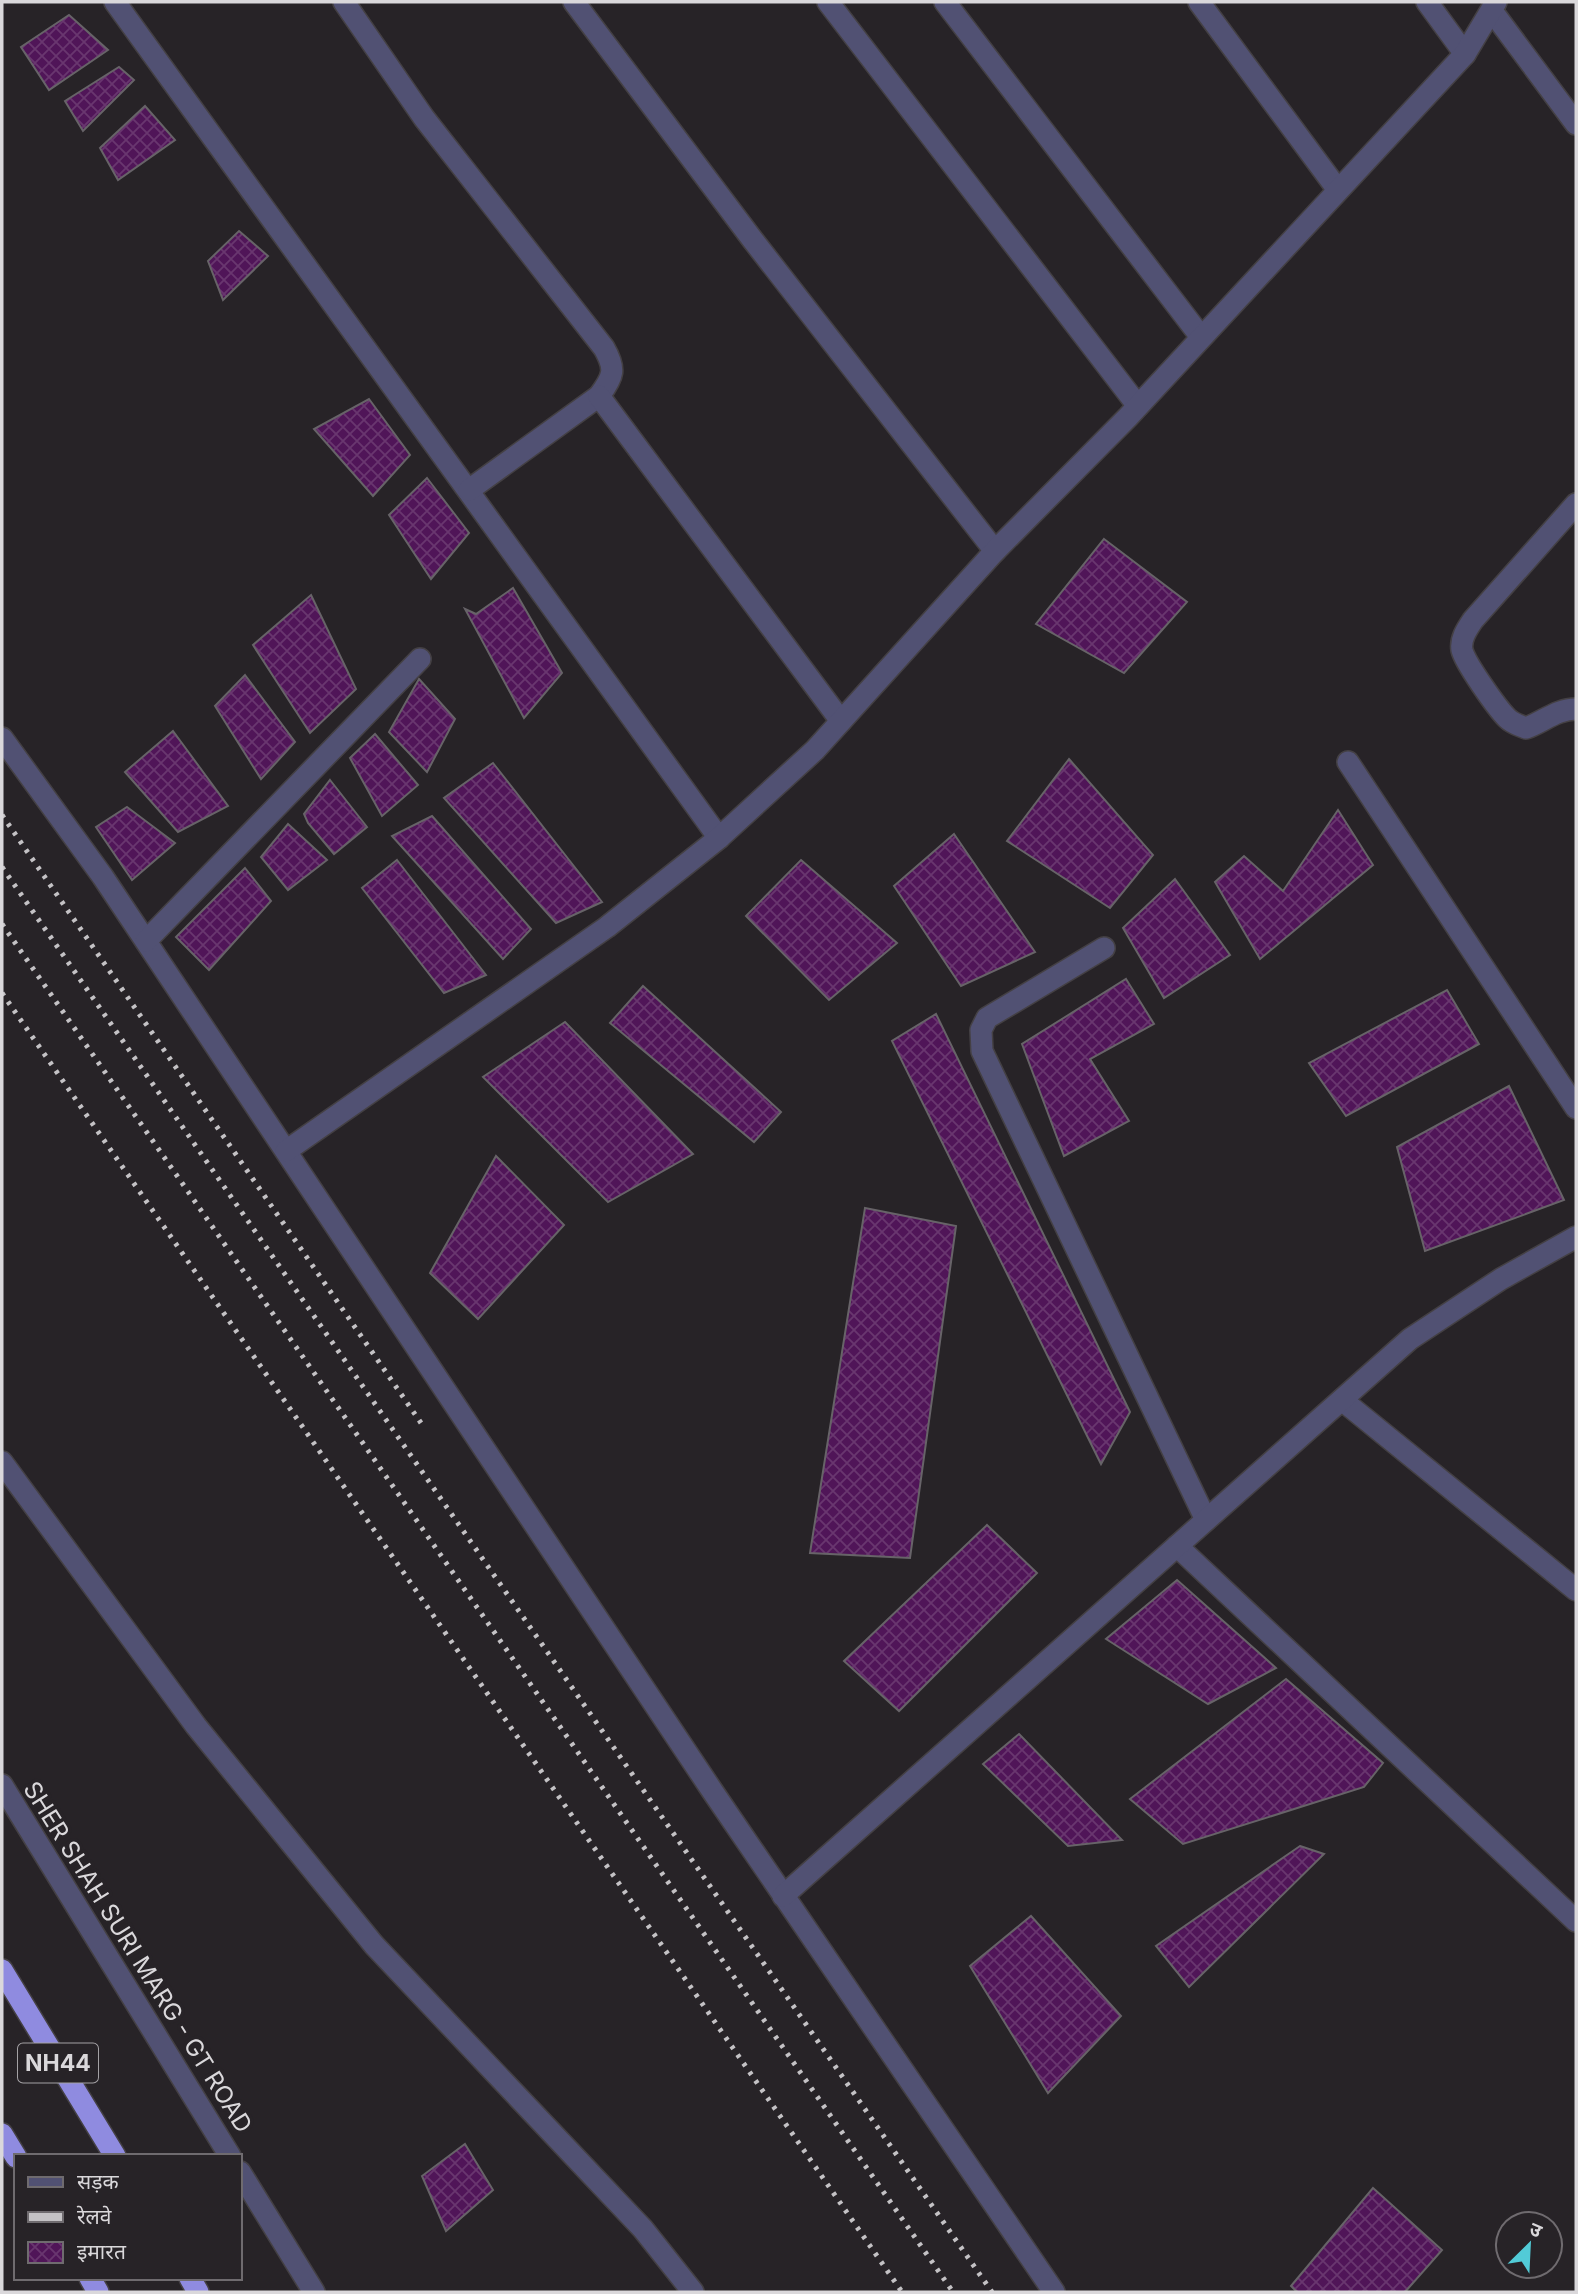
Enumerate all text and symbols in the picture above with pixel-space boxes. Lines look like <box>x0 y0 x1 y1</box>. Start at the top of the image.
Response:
street label: SHER SHAH SURI MARG - GT ROAD <box>17 1776 259 2138</box>
road number: NH44 <box>18 2044 98 2082</box>
legend <box>14 2154 242 2280</box>
text: सड़क <box>77 2169 119 2194</box>
text: रेलवे <box>76 2204 112 2229</box>
north arrow <box>1494 2210 1564 2280</box>
text: उ <box>1526 2217 1546 2243</box>
text: इमारत <box>77 2239 127 2264</box>

